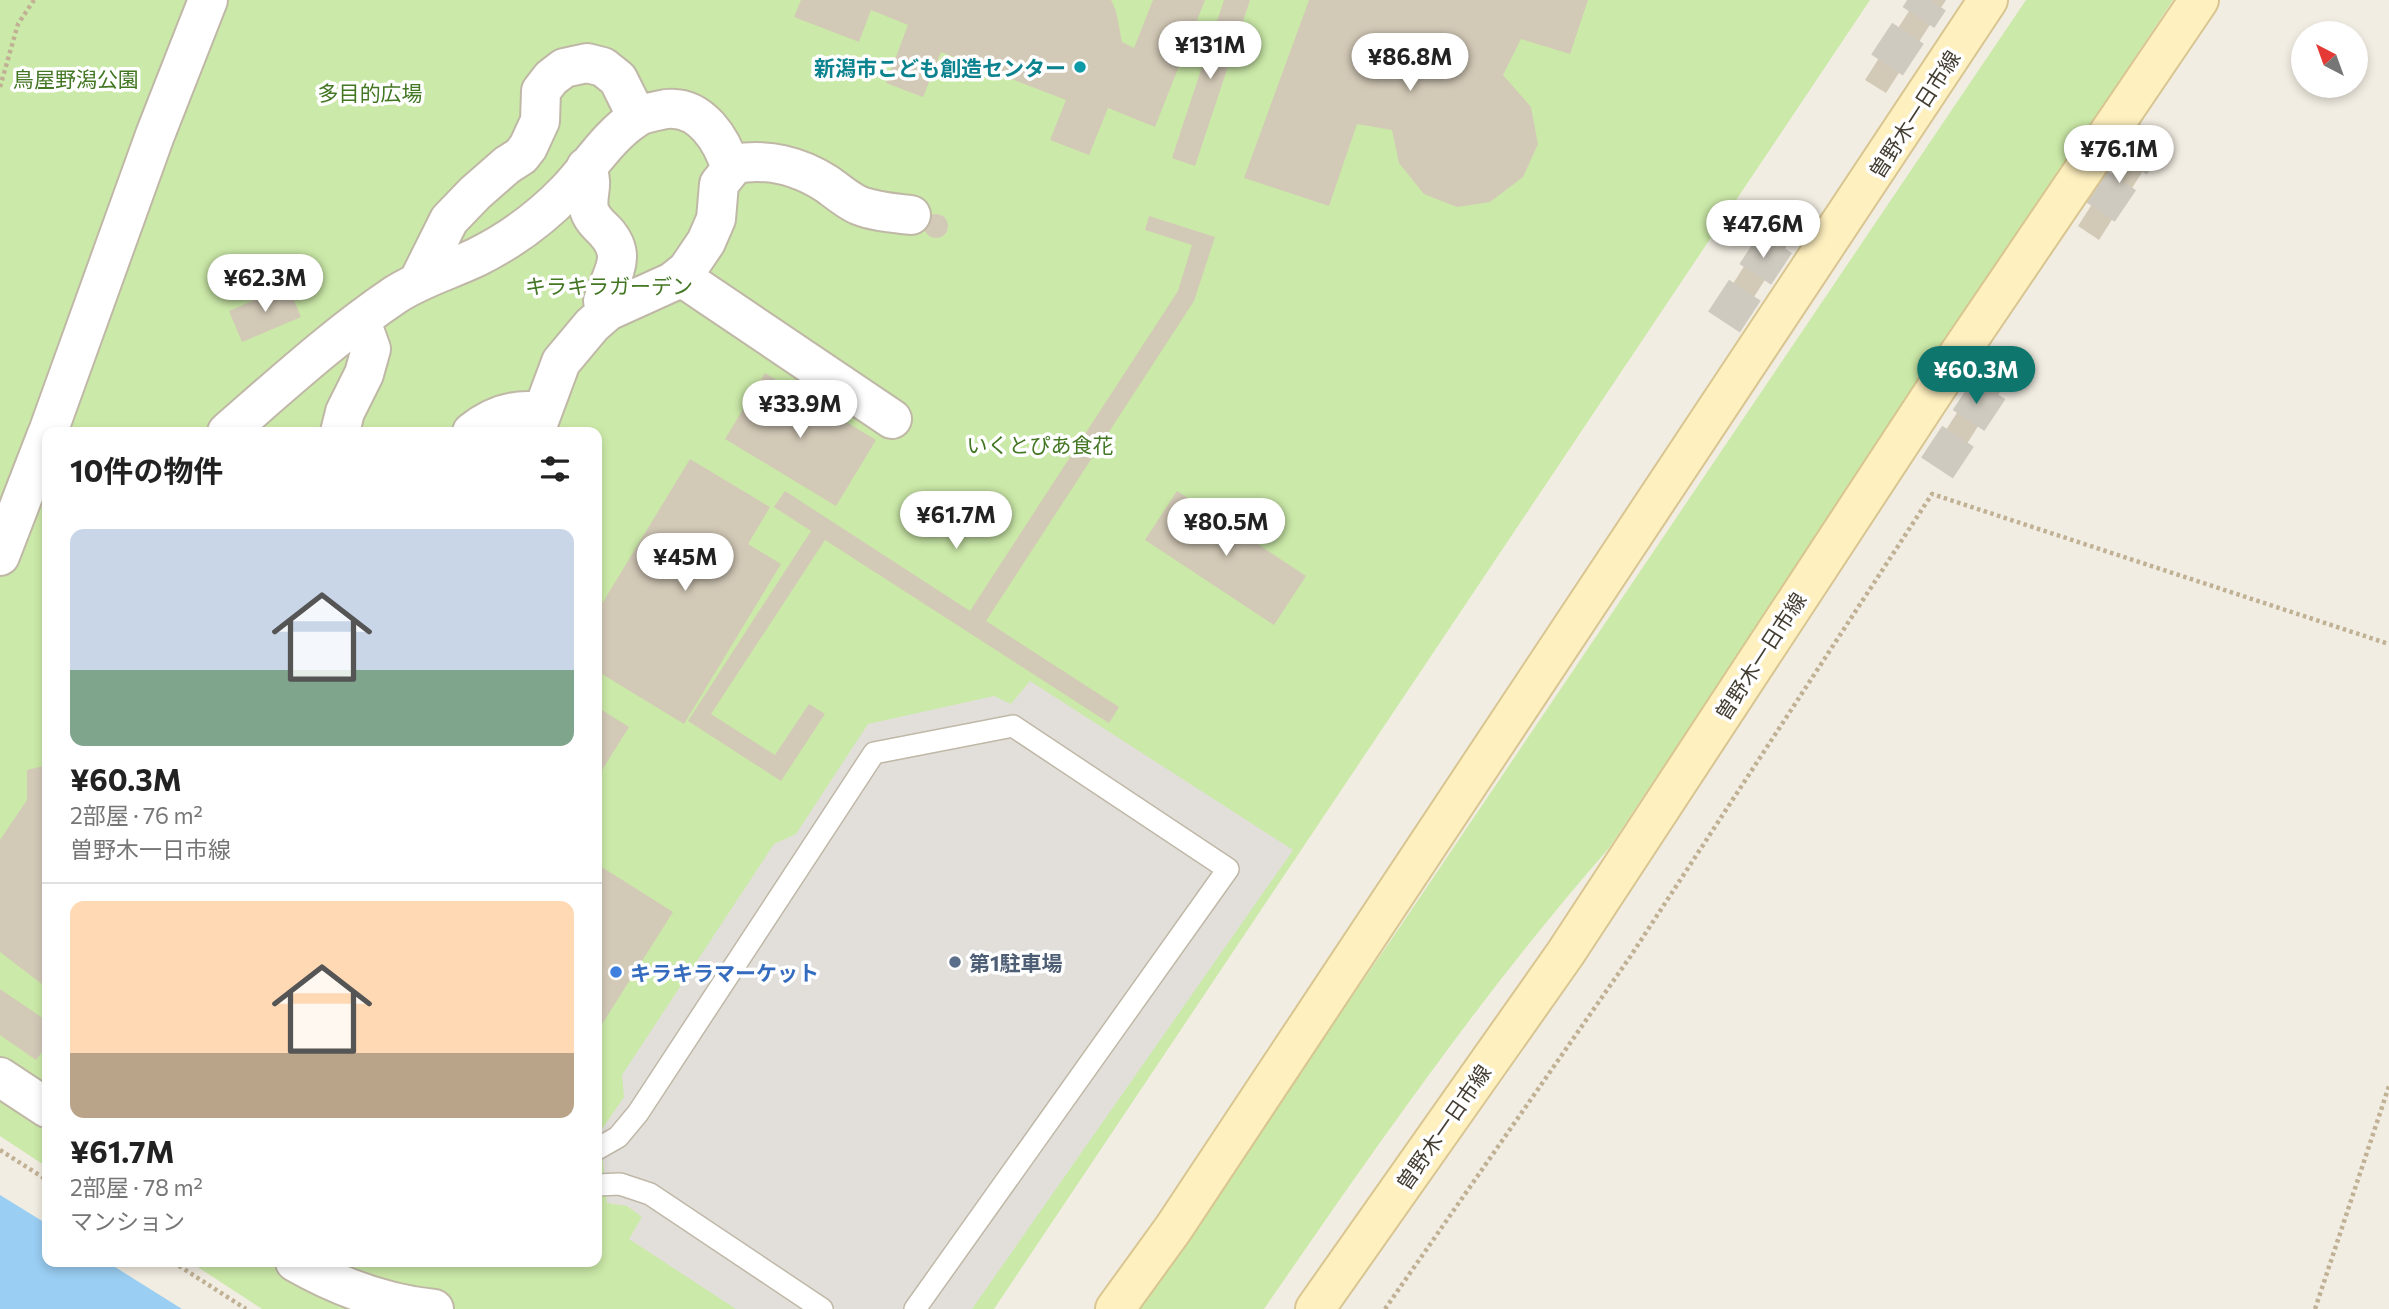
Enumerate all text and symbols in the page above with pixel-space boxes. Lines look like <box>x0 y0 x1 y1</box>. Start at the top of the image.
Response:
north arrow <box>2291 21 2368 98</box>
map controls <box>2291 21 2368 98</box>
pin: ¥131M <box>1161 22 1259 81</box>
text: ¥131M <box>1174 30 1246 58</box>
pin: ¥86.8M <box>1353 34 1467 93</box>
text: ¥86.8M <box>1368 42 1452 70</box>
street label: 曽野木一日市線 <box>1863 46 1965 182</box>
place label: 新潟市こども創造センター <box>814 55 1066 80</box>
marker: 新潟市こども創造センター <box>1072 59 1088 75</box>
park label: 鳥屋野潟公園 <box>13 66 139 91</box>
park label: 多目的広場 <box>318 80 423 105</box>
pin: ¥76.1M <box>2062 125 2176 185</box>
text: ¥76.1M <box>2080 134 2158 162</box>
pin: ¥47.6M <box>1706 201 1820 260</box>
text: ¥47.6M <box>1722 209 1804 237</box>
pin: ¥62.3M <box>208 254 322 314</box>
text: ¥62.3M <box>223 263 307 291</box>
park label: キラキラガーデン <box>525 273 693 298</box>
pin: ¥60.3M <box>1919 346 2033 406</box>
text: ¥60.3M <box>1933 355 2019 383</box>
pin: ¥33.9M <box>743 380 857 440</box>
text: ¥33.9M <box>758 389 842 417</box>
park label: いくとぴあ食花 <box>967 432 1114 457</box>
icon: filters <box>536 450 574 488</box>
text: 10件の物件 <box>70 451 224 488</box>
pin: ¥61.7M <box>899 491 1013 551</box>
pin: ¥80.5M <box>1169 498 1283 558</box>
text: ¥61.7M <box>916 500 996 528</box>
text: ¥80.5M <box>1183 507 1269 535</box>
pin: ¥45M <box>644 534 726 593</box>
text: ¥45M <box>653 542 717 570</box>
icon: home <box>259 574 385 700</box>
street label: 曽野木一日市線 <box>1709 588 1811 724</box>
text: ¥60.3M <box>70 760 182 797</box>
text: 2部屋 · 76 m² <box>70 801 203 829</box>
text: 曽野木一日市線 <box>70 835 231 863</box>
icon: home <box>259 946 385 1072</box>
place label: 第1駐車場 <box>969 950 1063 975</box>
marker: 第1駐車場 <box>947 954 963 970</box>
place label: キラキラマーケット <box>630 960 819 985</box>
marker: キラキラマーケット <box>608 964 624 980</box>
street label: 曽野木一日市線 <box>1391 1060 1495 1194</box>
text: ¥61.7M <box>70 1132 174 1169</box>
text: 2部屋 · 78 m² <box>70 1173 203 1201</box>
text: マンション <box>70 1207 185 1235</box>

